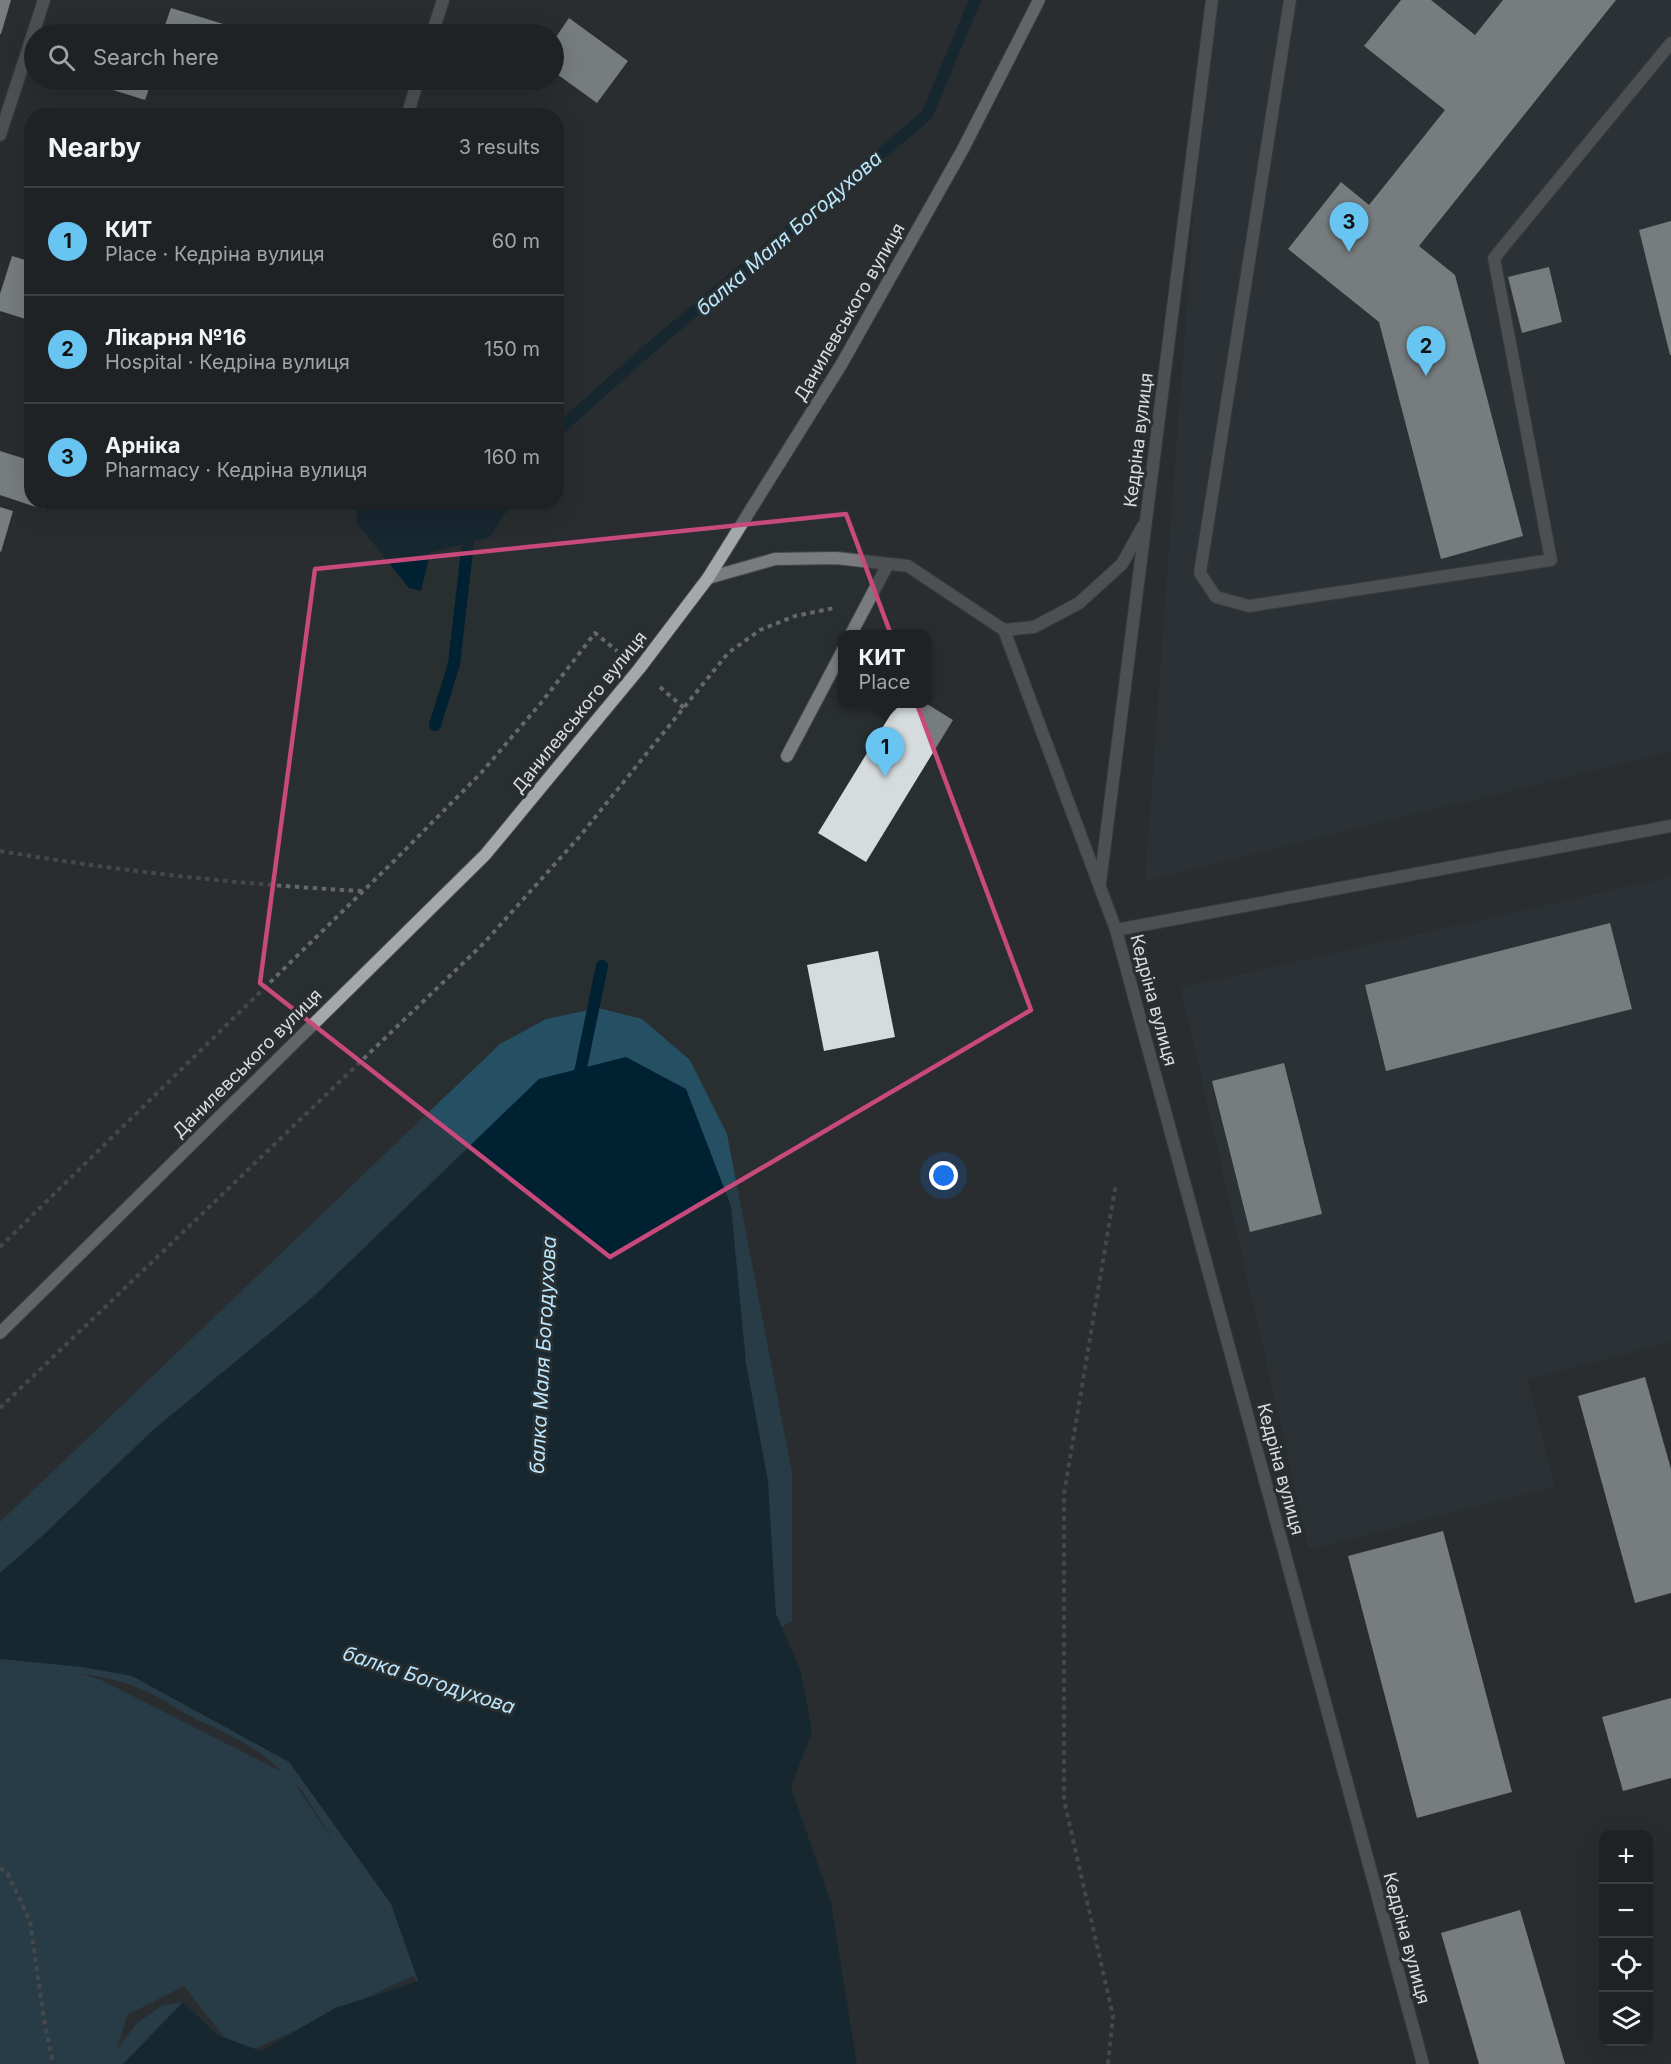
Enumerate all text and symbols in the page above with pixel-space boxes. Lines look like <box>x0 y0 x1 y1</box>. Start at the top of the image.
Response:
search box <box>24 24 564 90</box>
icon: search <box>45 41 78 74</box>
text: Search here <box>93 44 219 70</box>
text: Nearby <box>48 132 141 163</box>
text: 3 results <box>459 135 540 159</box>
water label: балка Маля Богодухова <box>691 146 887 320</box>
pin: 3 <box>1330 202 1368 252</box>
text: КИТ <box>105 216 152 242</box>
street label: Данилевського вулиця <box>789 219 909 405</box>
text: 1 <box>63 229 72 253</box>
text: 60 m <box>492 229 540 253</box>
text: Place · Кедріна вулиця <box>105 242 325 266</box>
text: Лікарня №16 <box>105 324 247 350</box>
pin: 2 <box>1406 326 1446 376</box>
text: 2 <box>61 337 74 361</box>
text: 150 m <box>484 337 540 361</box>
text: Hospital · Кедріна вулиця <box>105 350 350 374</box>
street label: Кедріна вулиця <box>1119 371 1157 509</box>
text: Арніка <box>105 432 181 458</box>
text: 3 <box>61 445 74 469</box>
text: 160 m <box>484 445 540 469</box>
text: Pharmacy · Кедріна вулиця <box>105 458 367 482</box>
street label: Данилевського вулиця <box>507 627 651 797</box>
popup <box>838 630 931 708</box>
text: КИТ <box>859 644 906 670</box>
text: Place <box>859 670 910 694</box>
pin: 1 <box>866 728 904 777</box>
street label: Кедріна вулиця <box>1126 932 1182 1068</box>
street label: Данилевського вулиця <box>168 984 326 1142</box>
your location <box>929 1161 958 1190</box>
water label: балка Маля Богодухова <box>525 1235 561 1475</box>
street label: Кедріна вулиця <box>1253 1401 1309 1537</box>
water label: балка Богодухова <box>340 1641 518 1719</box>
map controls <box>1599 1830 1653 2046</box>
button: + <box>1599 1830 1653 1884</box>
street label: Кедріна вулиця <box>1379 1870 1435 2006</box>
button: − <box>1599 1884 1653 1938</box>
button: locate <box>1599 1938 1653 1992</box>
button: layers <box>1599 1992 1653 2046</box>

